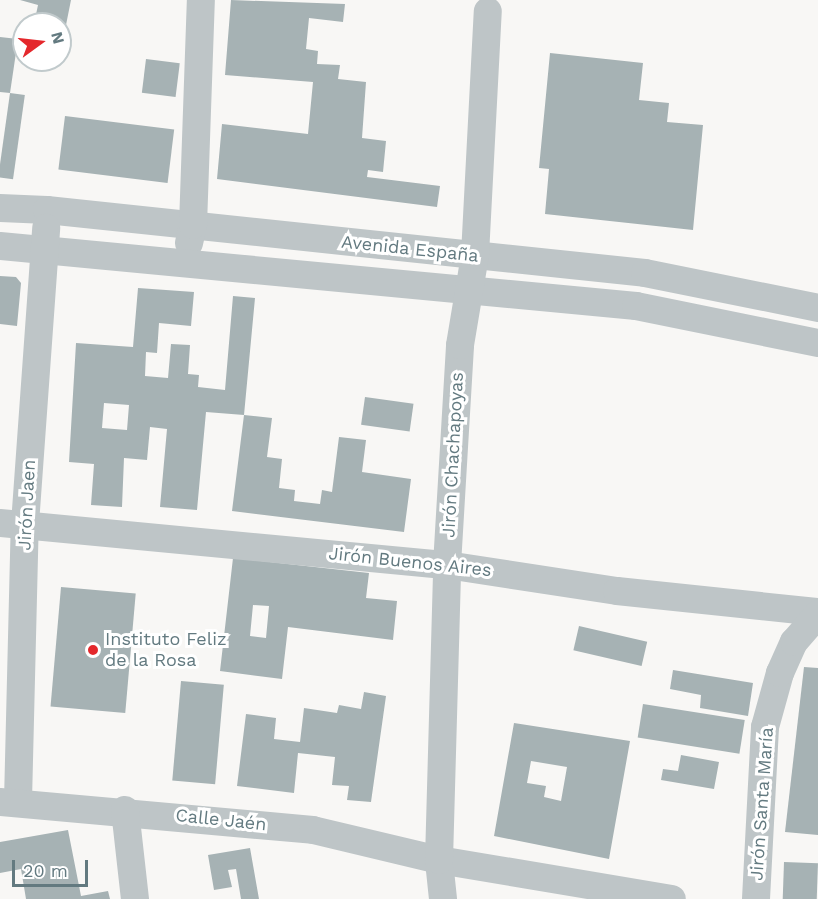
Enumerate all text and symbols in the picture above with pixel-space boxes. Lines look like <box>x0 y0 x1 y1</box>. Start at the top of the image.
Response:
north arrow <box>12 12 72 72</box>
text: N <box>47 30 69 46</box>
street label: Avenida España <box>340 231 480 267</box>
street label: Jirón Chachapoyas <box>438 372 468 538</box>
street label: Jirón Jaen <box>14 459 40 551</box>
street label: Jirón Buenos Aires <box>327 543 493 581</box>
place label: Instituto Feliz de la Rosa <box>105 629 227 672</box>
marker: Instituto Feliz de la Rosa <box>86 643 100 657</box>
street label: Jirón Santa María <box>746 726 778 882</box>
street label: Calle Jaén <box>174 804 268 836</box>
scale bar <box>15 848 92 886</box>
text: 20 m <box>23 860 68 881</box>

